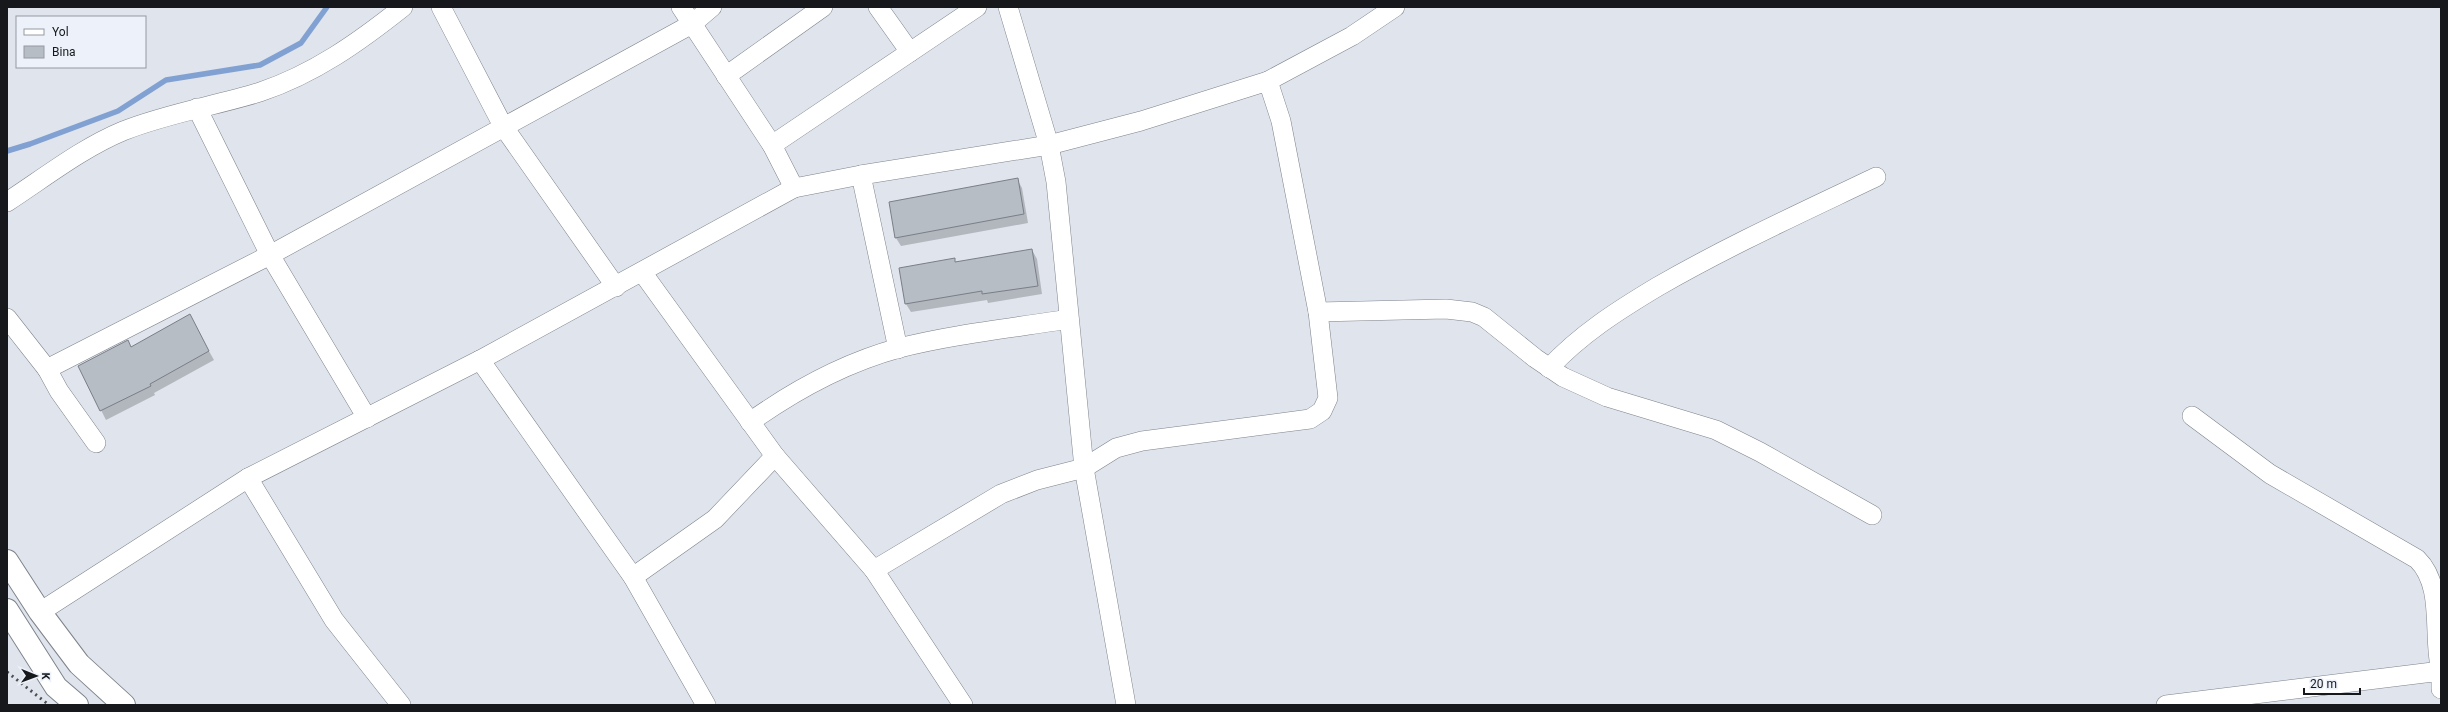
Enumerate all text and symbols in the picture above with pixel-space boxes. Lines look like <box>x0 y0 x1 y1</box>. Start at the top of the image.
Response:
legend <box>16 16 146 68</box>
text: Yol <box>52 25 69 39</box>
text: Bina <box>52 45 76 59</box>
north arrow <box>16 656 56 696</box>
scale bar <box>2304 670 2360 696</box>
text: K <box>39 673 52 681</box>
text: 20 m <box>2310 677 2337 691</box>

